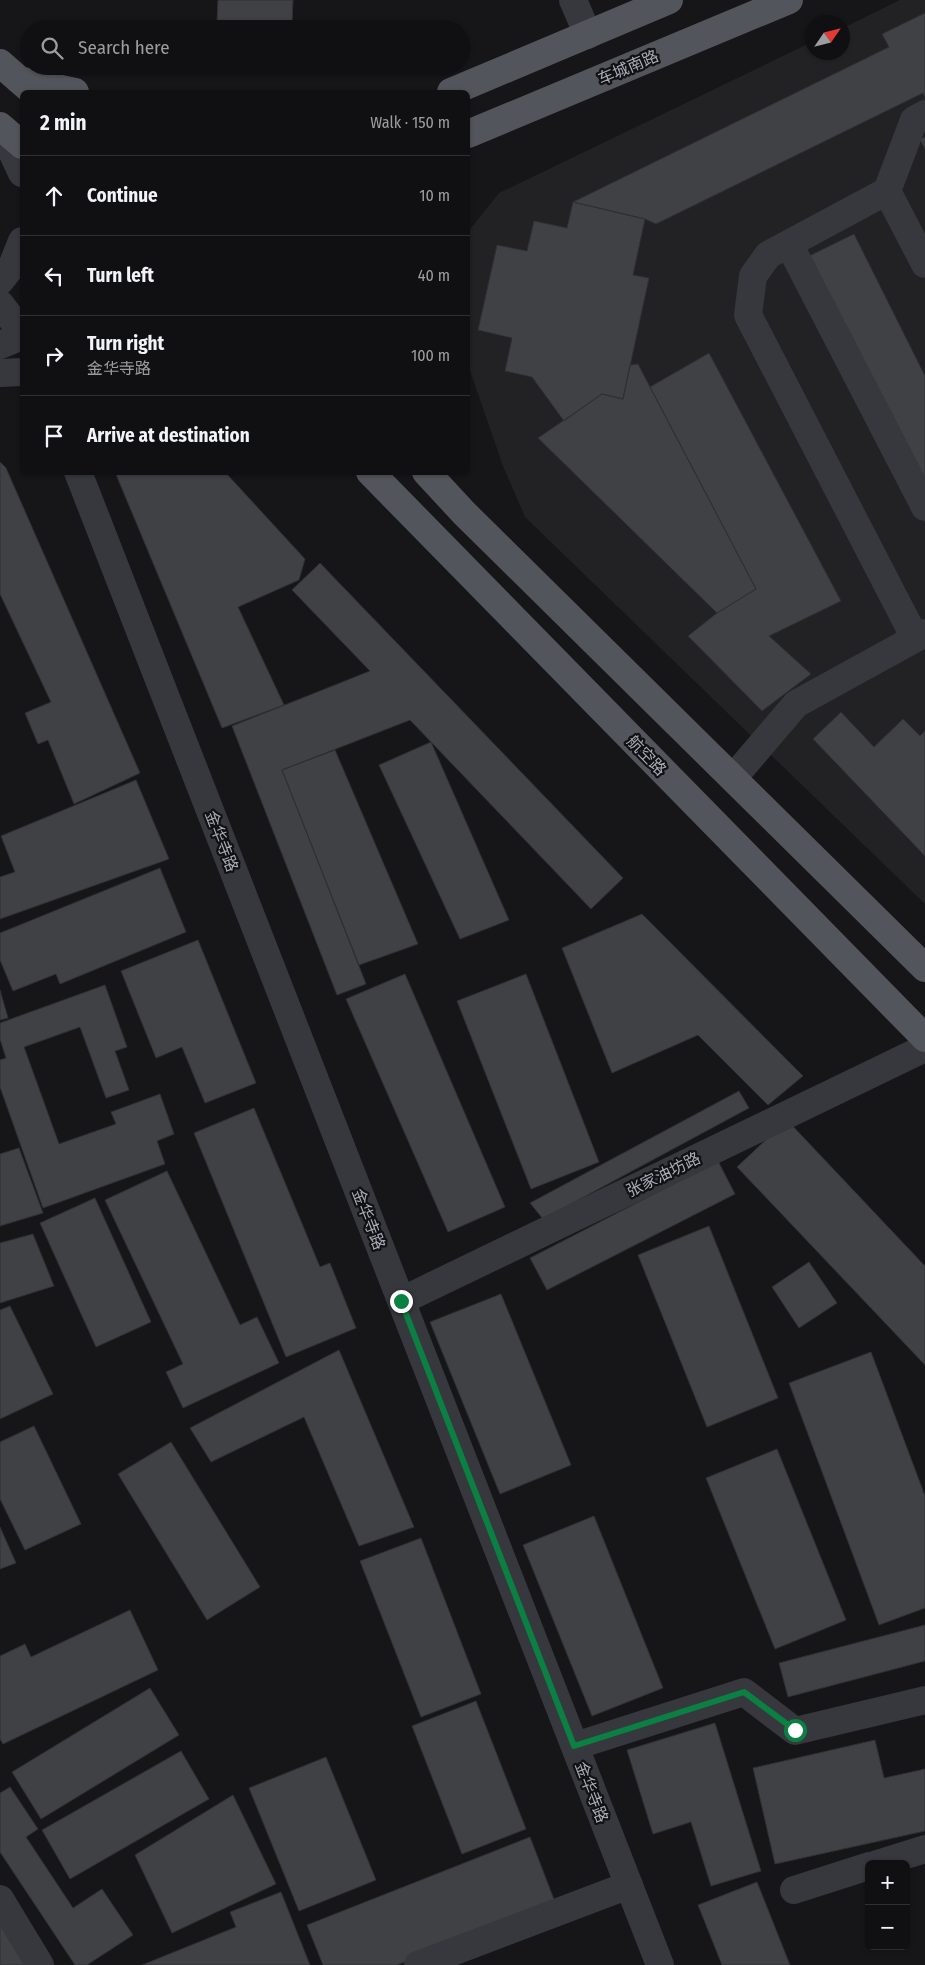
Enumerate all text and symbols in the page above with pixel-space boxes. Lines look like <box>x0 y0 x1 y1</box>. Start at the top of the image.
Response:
north arrow <box>805 15 850 60</box>
search box <box>20 20 470 75</box>
icon: search <box>38 34 66 62</box>
text: Search here <box>78 36 170 59</box>
street label: 车城南路 <box>595 46 661 89</box>
text: 2 min <box>40 110 87 136</box>
text: Walk · 150 m <box>370 113 450 132</box>
icon: ahead <box>40 182 68 210</box>
text: Continue <box>87 184 158 207</box>
text: 10 m <box>419 186 450 205</box>
icon: left <box>40 262 68 290</box>
text: Turn left <box>87 264 154 287</box>
text: 40 m <box>418 266 450 285</box>
text: Turn right <box>87 332 164 355</box>
icon: right <box>40 342 68 370</box>
text: 100 m <box>411 346 450 365</box>
text: 金华寺路 <box>87 359 151 378</box>
icon: arrive <box>40 422 68 450</box>
text: Arrive at destination <box>87 424 250 447</box>
street label: 航空路 <box>623 731 670 779</box>
street label: 金华寺路 <box>201 808 242 874</box>
street label: 张家油坊路 <box>623 1148 703 1201</box>
street label: 金华寺路 <box>348 1186 389 1252</box>
route end <box>390 1290 413 1313</box>
route start <box>784 1719 807 1742</box>
street label: 金华寺路 <box>571 1759 612 1825</box>
map controls <box>865 1860 910 1950</box>
button: + <box>865 1860 910 1905</box>
button: − <box>865 1905 910 1950</box>

